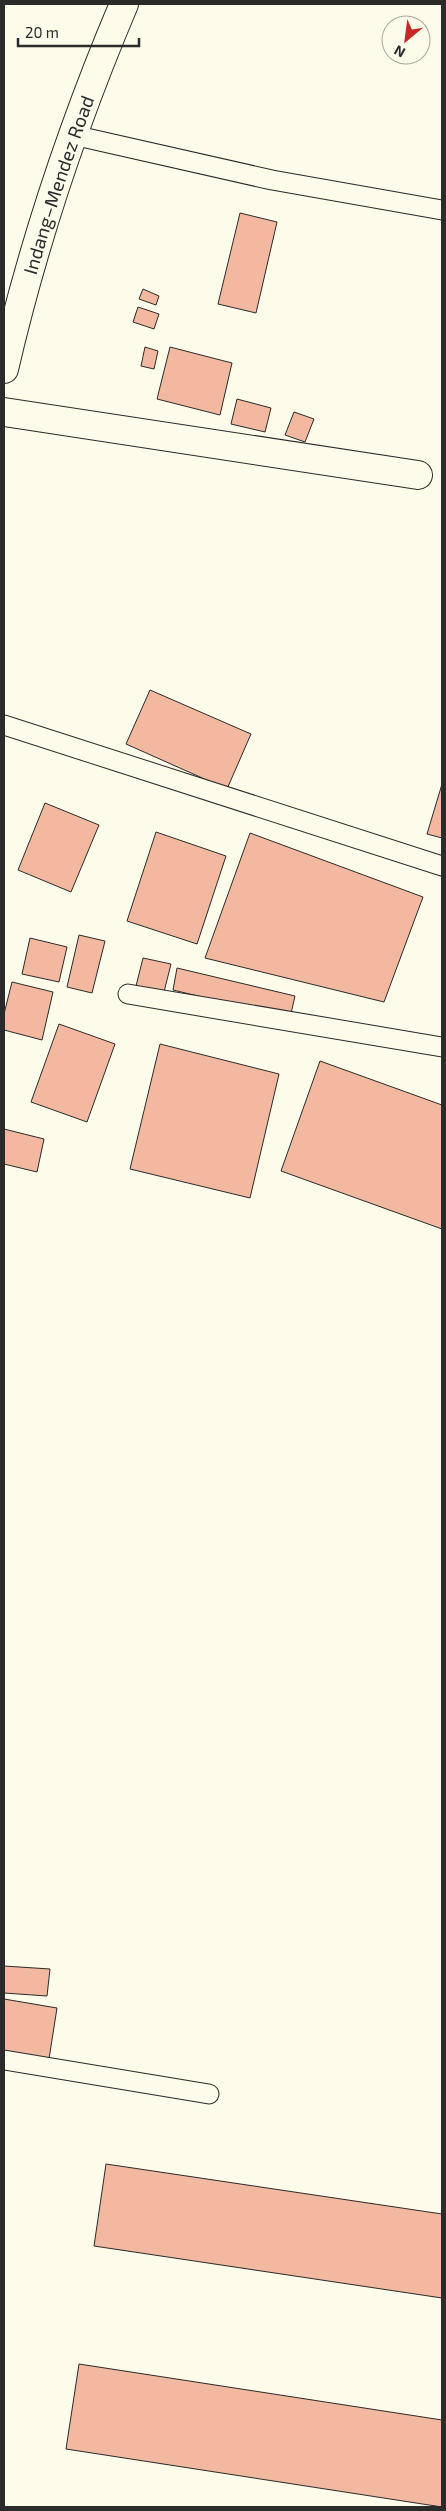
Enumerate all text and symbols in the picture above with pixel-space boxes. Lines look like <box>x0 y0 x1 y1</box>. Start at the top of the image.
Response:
scale bar <box>18 15 139 47</box>
north arrow <box>381 15 431 65</box>
text: 20 m <box>25 23 59 41</box>
text: N <box>391 42 408 62</box>
street label: Indang–Mendez Road <box>18 92 98 277</box>

